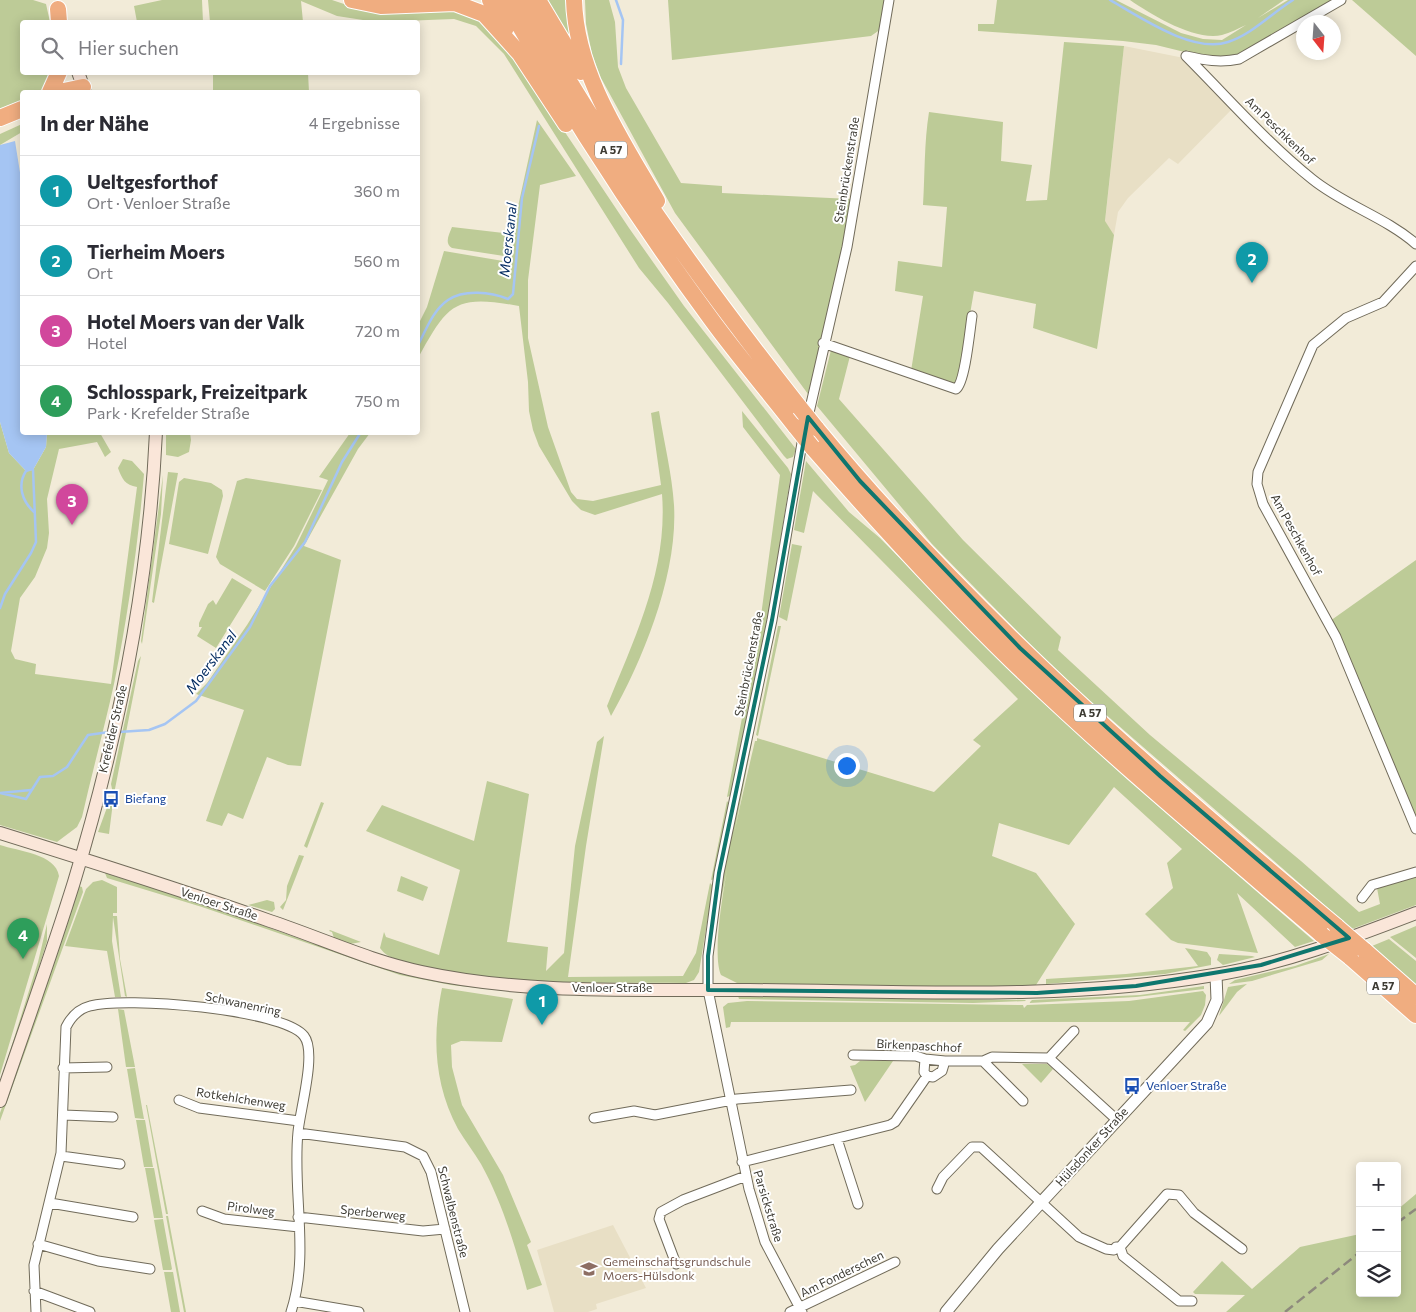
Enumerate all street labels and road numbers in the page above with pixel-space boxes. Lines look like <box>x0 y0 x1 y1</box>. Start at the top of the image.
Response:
street label: Am Peschkenhof <box>1243 94 1319 167</box>
street label: Steinbrückenstraße <box>831 116 861 224</box>
road number: A 57 <box>595 142 627 158</box>
street label: Am Peschkenhof <box>1269 491 1325 578</box>
street label: Steinbrückenstraße <box>731 610 765 718</box>
street label: Krefelder Straße <box>95 684 129 774</box>
road number: A 57 <box>1074 704 1106 721</box>
street label: Venloer Straße <box>179 884 260 922</box>
road number: A 57 <box>1367 978 1399 994</box>
street label: Venloer Straße <box>572 980 652 994</box>
street label: Schwanenring <box>204 988 283 1018</box>
street label: Birkenpaschhof <box>876 1036 962 1054</box>
street label: Rotkehlchenweg <box>195 1084 287 1112</box>
street label: Hülsdonker Straße <box>1052 1104 1130 1189</box>
street label: Schwalbenstraße <box>436 1165 472 1259</box>
street label: Parsickstraße <box>751 1168 787 1243</box>
street label: Pirolweg <box>227 1198 276 1218</box>
street label: Sperberweg <box>340 1202 407 1222</box>
street label: Am Fonderschen <box>798 1247 886 1299</box>

